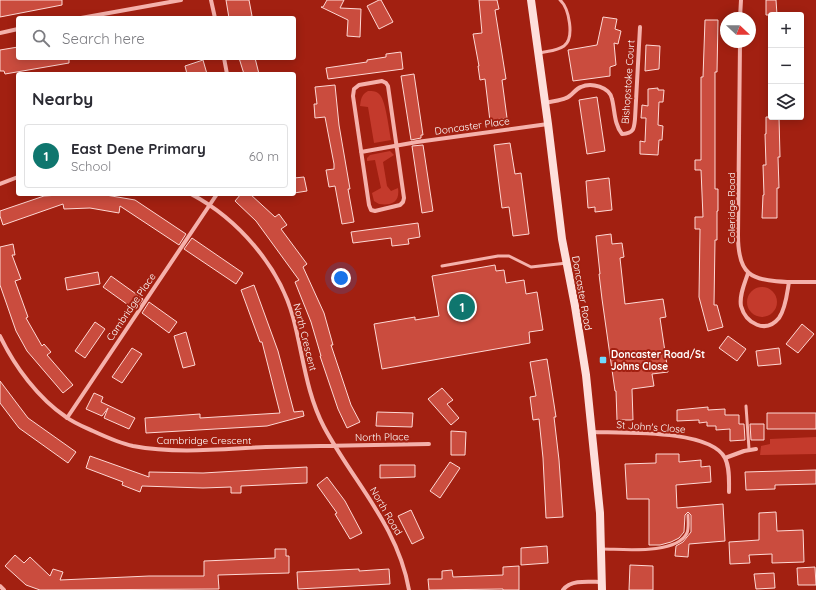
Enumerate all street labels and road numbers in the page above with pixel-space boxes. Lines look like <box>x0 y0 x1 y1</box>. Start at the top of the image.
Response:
street label: Bishopstoke Court <box>619 39 637 124</box>
street label: Doncaster Place <box>434 114 511 138</box>
street label: Coleridge Road <box>725 172 738 244</box>
street label: Doncaster Road <box>569 255 595 331</box>
street label: Cambridge Place <box>103 270 159 344</box>
street label: North Crescent <box>290 302 320 373</box>
street label: St John's Close <box>616 418 686 436</box>
street label: North Place <box>355 430 410 444</box>
street label: Cambridge Crescent <box>157 434 252 447</box>
street label: North Road <box>367 484 405 538</box>

